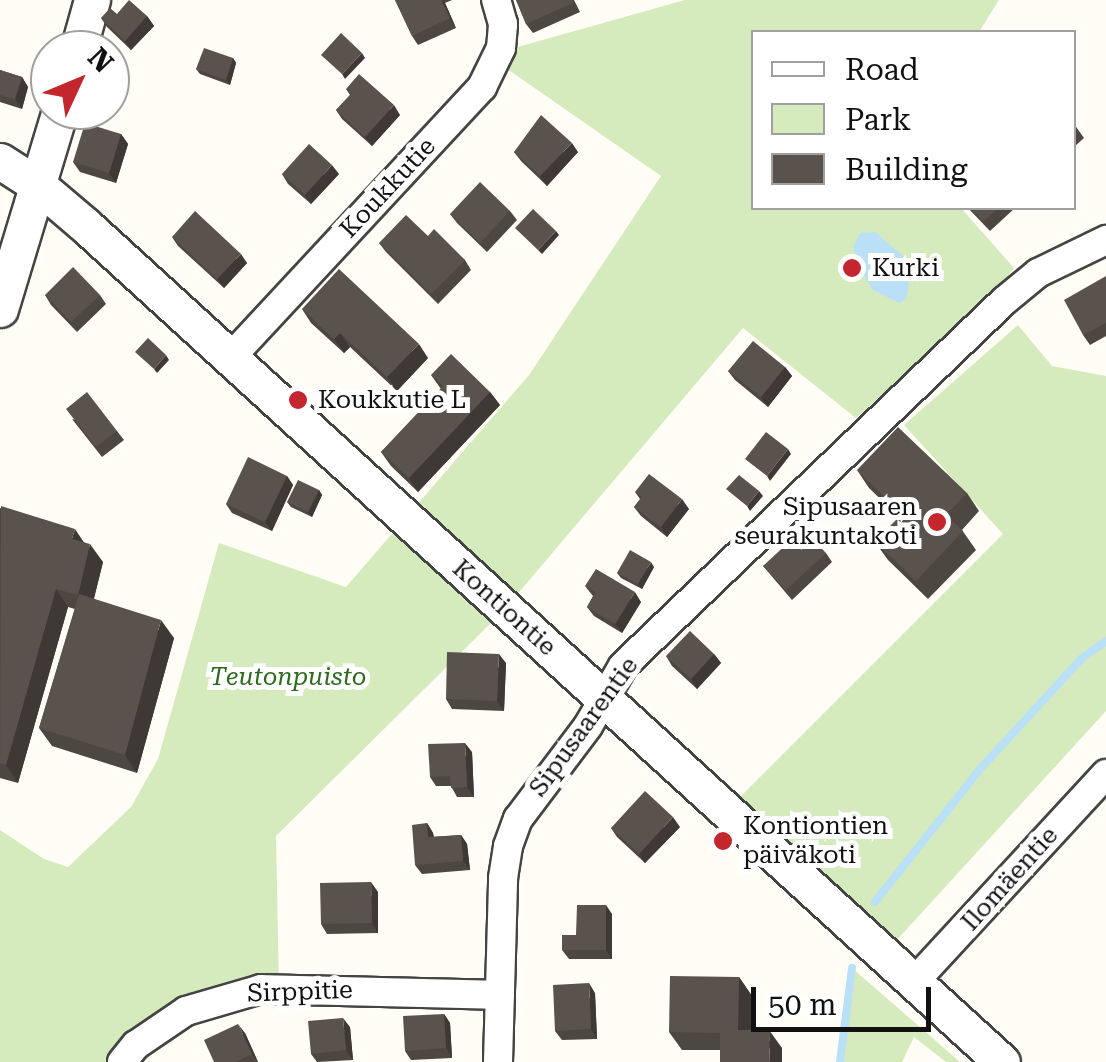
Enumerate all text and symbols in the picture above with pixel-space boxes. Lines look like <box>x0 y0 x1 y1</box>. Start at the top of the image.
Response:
north arrow <box>30 30 130 130</box>
legend <box>751 30 1076 210</box>
text: N <box>81 41 120 79</box>
text: Road <box>845 52 919 87</box>
text: Park <box>845 102 911 137</box>
street label: Koukkutie <box>334 132 442 244</box>
text: Building <box>845 152 968 187</box>
place label: Kurki <box>872 253 939 283</box>
marker: Kurki <box>841 257 863 279</box>
place label: Koukkutie L <box>318 385 466 415</box>
marker: Koukkutie L <box>287 389 309 411</box>
place label: Sipusaaren seurakuntakoti <box>735 493 917 552</box>
marker: Sipusaaren seurakuntakoti <box>926 511 948 533</box>
street label: Kontiontie <box>446 554 562 662</box>
street label: Sipusaarentie <box>523 651 645 803</box>
park label: Teutonpuisto <box>210 662 366 692</box>
place label: Kontiontien päiväkoti <box>743 812 888 871</box>
street label: Ilomäentie <box>956 821 1064 937</box>
marker: Kontiontien päiväkoti <box>712 830 734 852</box>
scale bar <box>756 967 936 1029</box>
street label: Sirppitie <box>247 975 353 1009</box>
text: 50 m <box>768 987 837 1022</box>

